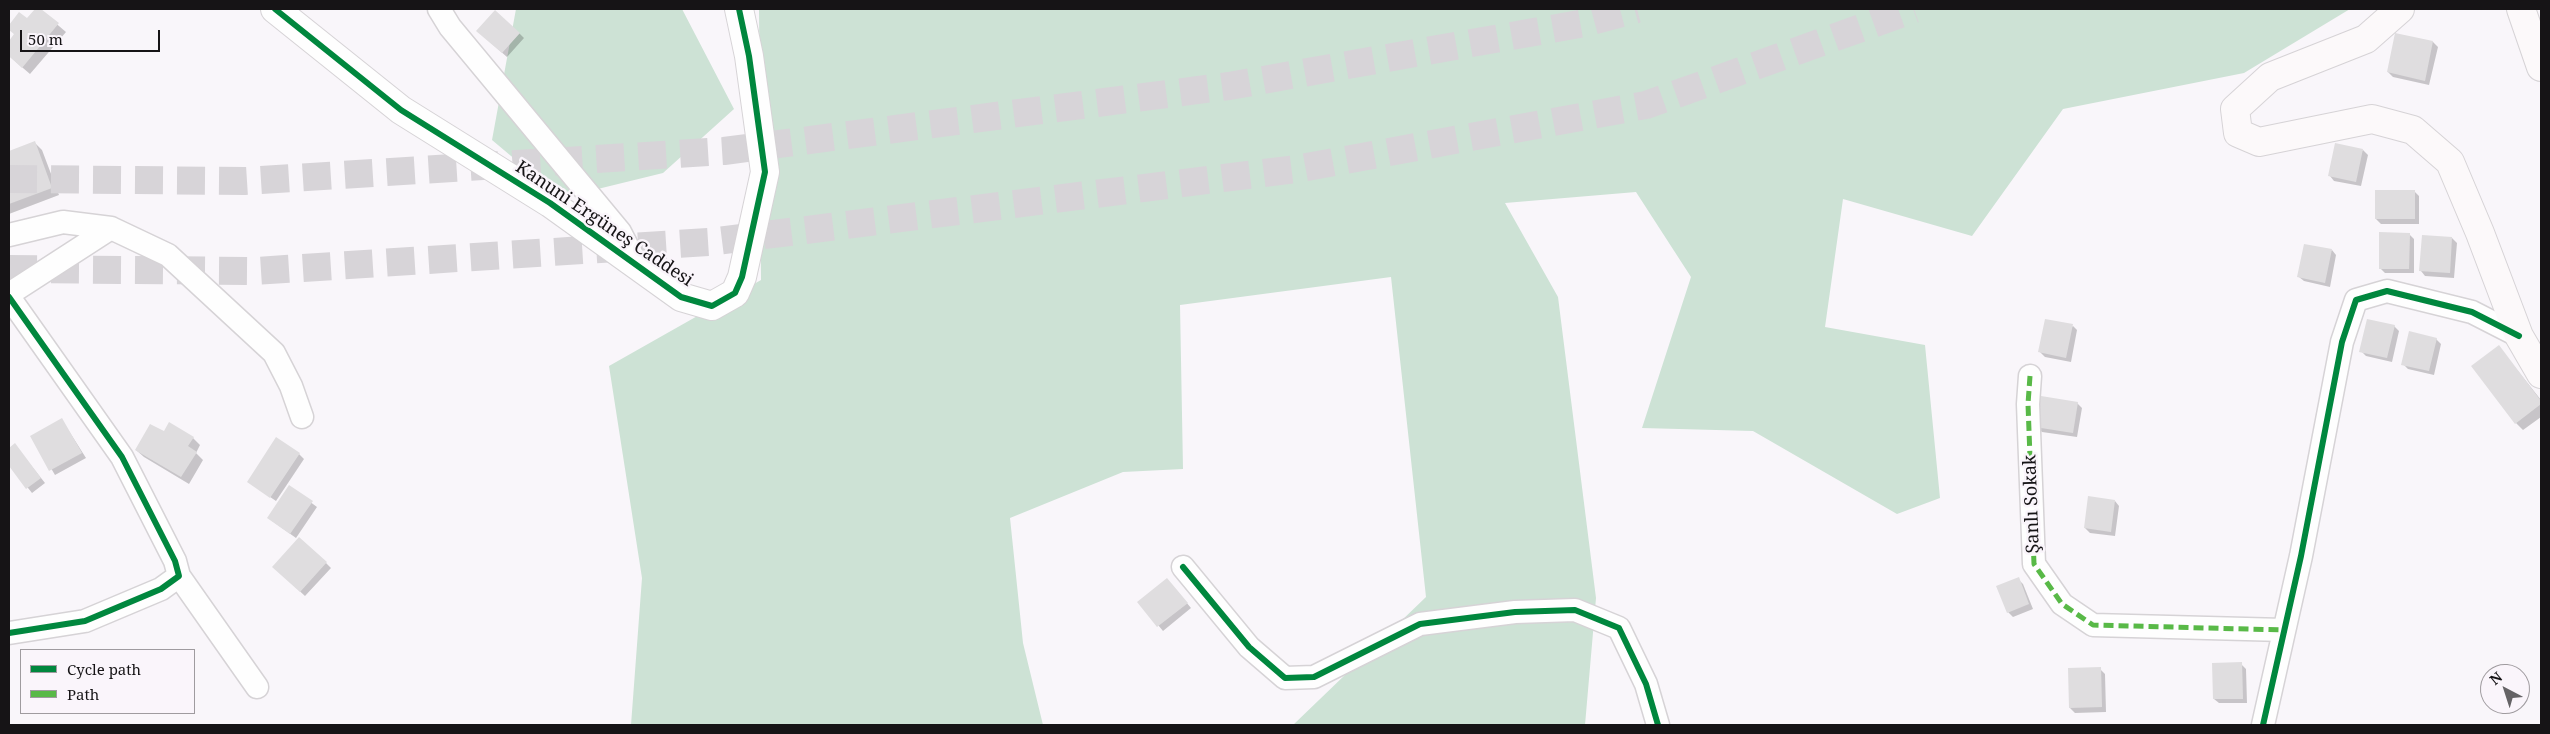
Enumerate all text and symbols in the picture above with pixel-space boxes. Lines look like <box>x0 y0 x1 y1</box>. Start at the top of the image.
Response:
scale bar <box>22 20 162 52</box>
text: 50 m <box>28 29 63 49</box>
street label: Kanuni Ergüneş Caddesi <box>511 156 697 292</box>
street label: Şanlı Sokak <box>2019 454 2045 554</box>
legend <box>20 649 195 714</box>
text: Cycle path <box>67 659 141 679</box>
north arrow <box>2480 664 2530 714</box>
text: N <box>2485 667 2506 689</box>
text: Path <box>67 684 99 704</box>

